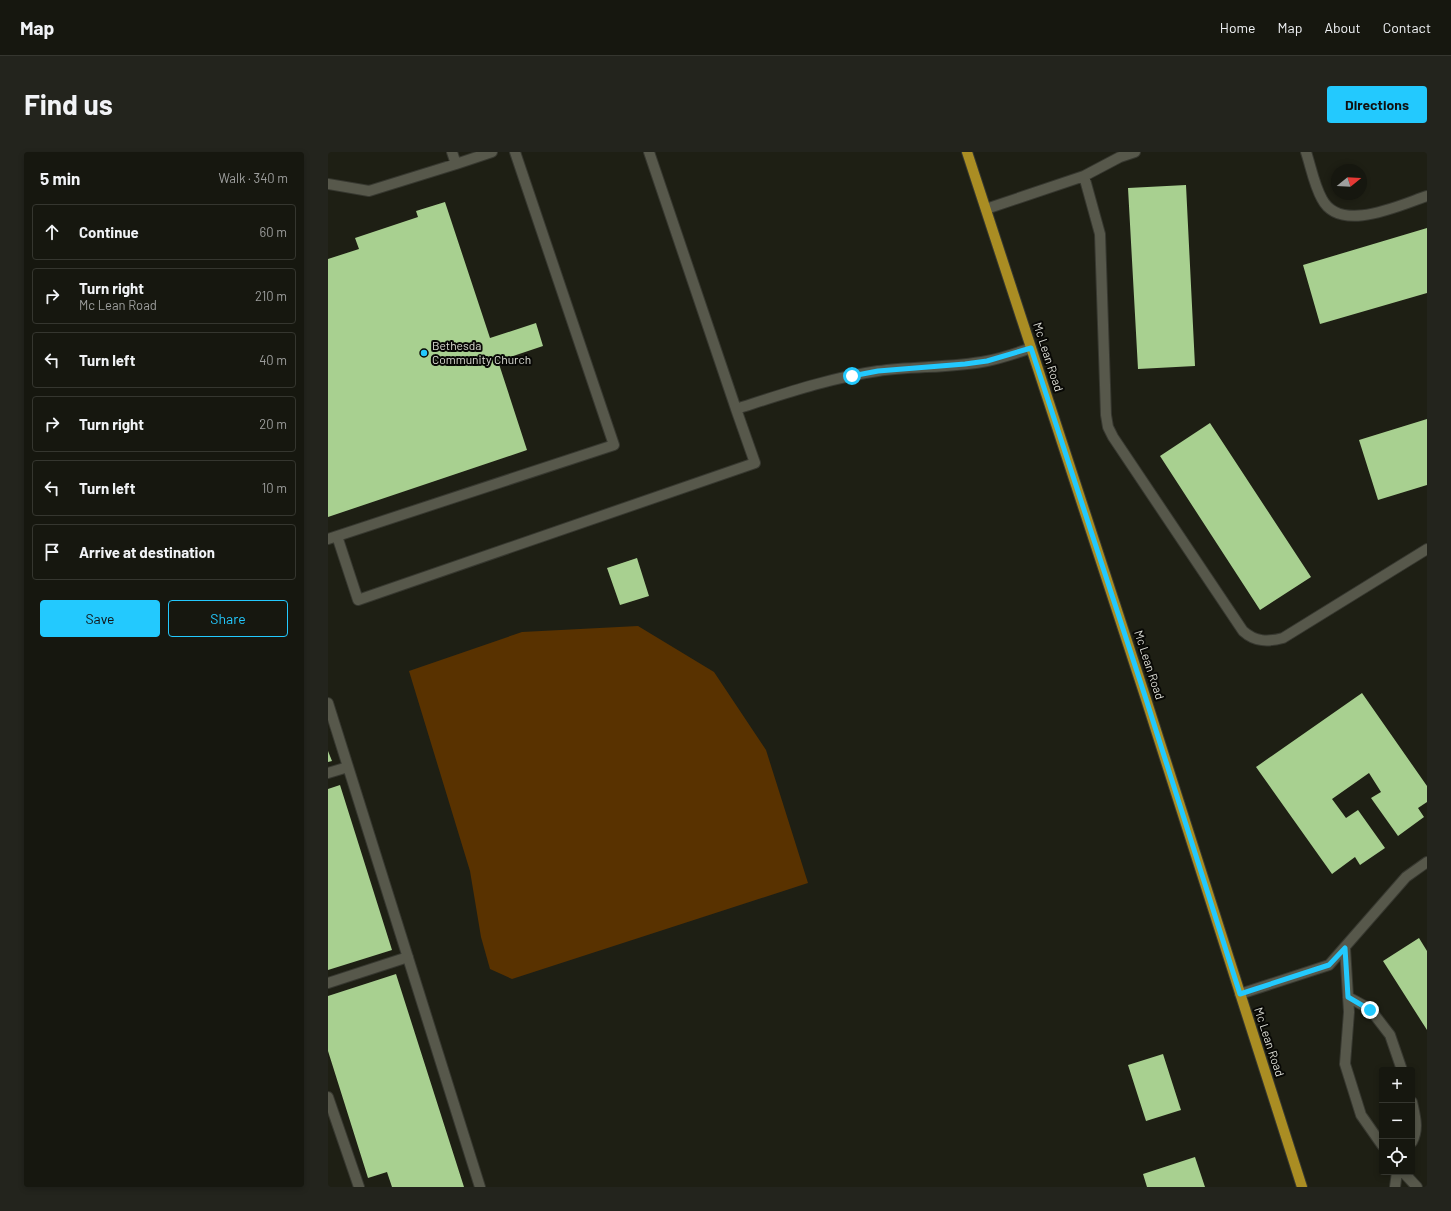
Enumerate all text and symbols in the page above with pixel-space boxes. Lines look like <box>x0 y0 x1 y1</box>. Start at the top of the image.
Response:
text: Map <box>20 16 54 39</box>
text: Home <box>1220 19 1256 36</box>
text: Map <box>1278 19 1302 36</box>
text: About <box>1324 19 1361 36</box>
text: Contact <box>1383 19 1431 36</box>
button: Directions <box>1327 86 1427 123</box>
text: Find us <box>24 87 113 121</box>
north arrow <box>1331 164 1367 200</box>
text: 5 min <box>40 168 80 188</box>
text: Walk · 340 m <box>219 170 288 186</box>
icon: ahead <box>41 221 63 243</box>
text: Continue <box>79 223 139 241</box>
text: 60 m <box>260 224 287 240</box>
text: Turn right <box>79 279 144 297</box>
icon: right <box>41 285 63 307</box>
text: 210 m <box>255 288 287 304</box>
text: Mc Lean Road <box>79 297 157 313</box>
street label: Mc Lean Road <box>1031 320 1067 393</box>
place label: Bethesda Community Church <box>432 338 531 366</box>
marker: Bethesda Community Church <box>419 348 429 358</box>
icon: left <box>41 349 63 371</box>
text: Turn left <box>79 351 135 369</box>
text: 40 m <box>259 352 287 368</box>
route start <box>843 367 861 385</box>
icon: right <box>41 413 63 435</box>
text: Turn right <box>79 415 144 433</box>
text: 20 m <box>259 416 287 432</box>
icon: left <box>41 477 63 499</box>
text: Turn left <box>79 479 135 497</box>
text: 10 m <box>262 480 287 496</box>
icon: arrive <box>41 541 63 563</box>
text: Arrive at destination <box>79 543 215 561</box>
button: Save <box>40 600 160 637</box>
button: Share <box>168 600 288 637</box>
street label: Mc Lean Road <box>1132 628 1168 701</box>
route end <box>1361 1001 1379 1019</box>
street label: Mc Lean Road <box>1252 1005 1288 1078</box>
map controls <box>1379 1067 1415 1175</box>
button: + <box>1379 1067 1415 1103</box>
button: − <box>1379 1103 1415 1139</box>
button: locate <box>1379 1139 1415 1175</box>

